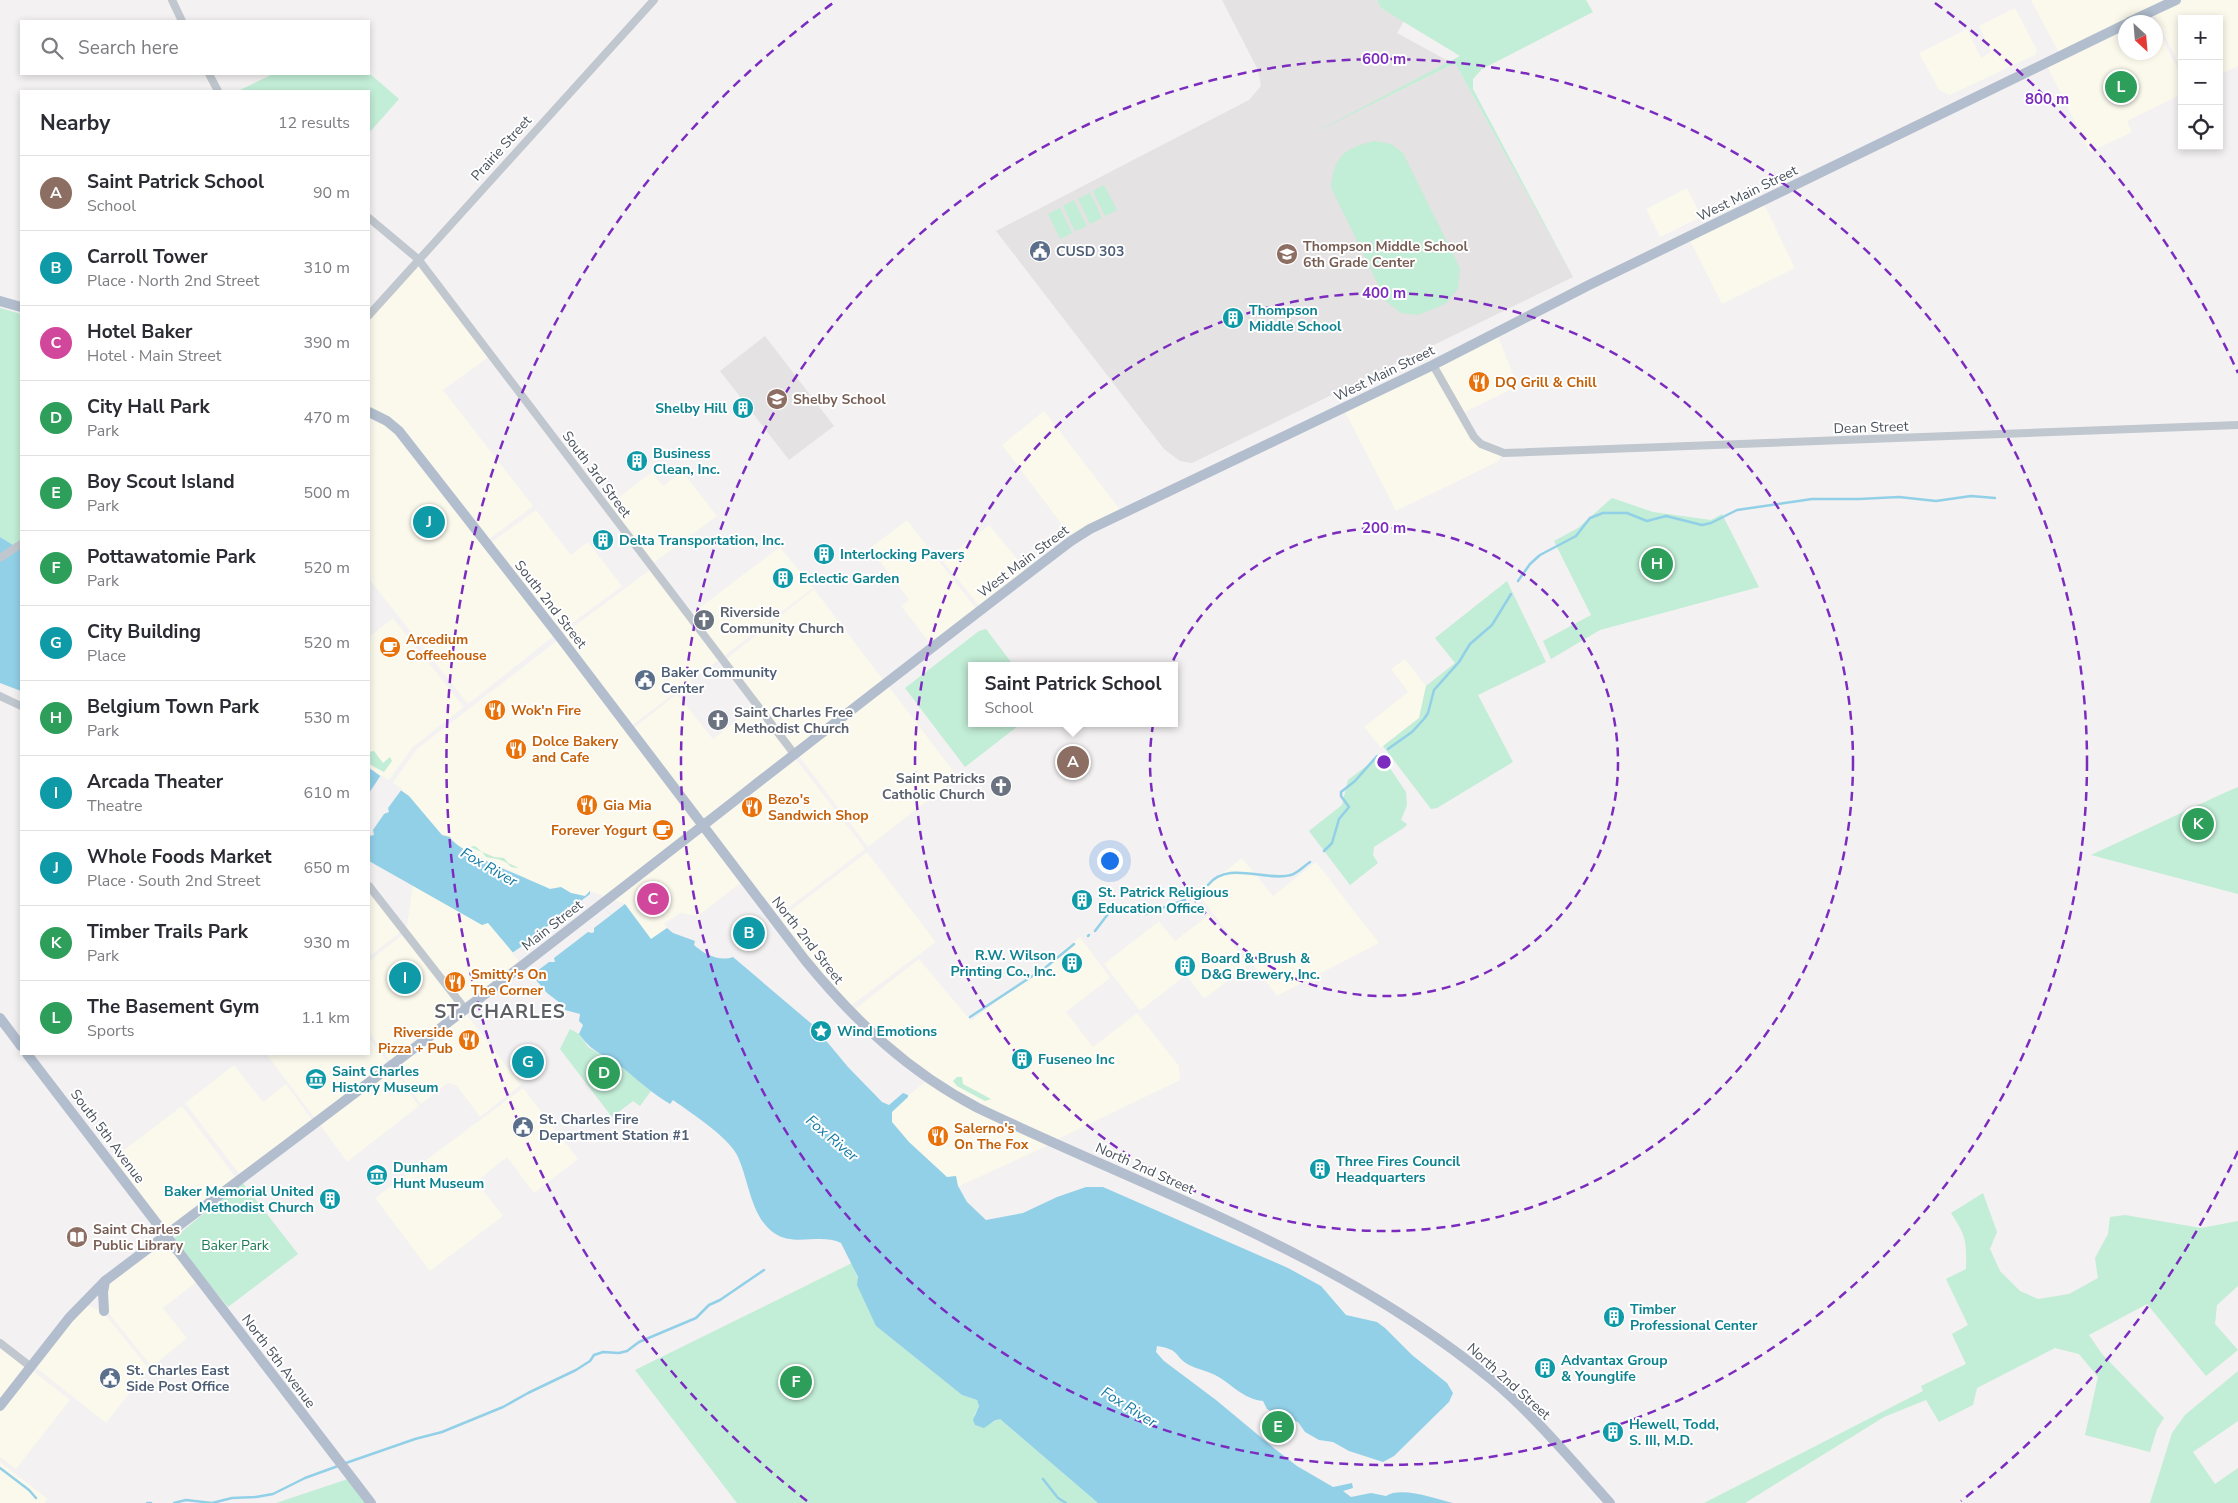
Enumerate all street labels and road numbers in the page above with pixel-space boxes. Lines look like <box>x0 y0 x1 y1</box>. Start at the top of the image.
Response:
street label: Prairie Street <box>467 111 536 185</box>
street label: West Main Street <box>1694 161 1801 226</box>
street label: West Main Street <box>1331 341 1438 406</box>
street label: Dean Street <box>1833 417 1909 438</box>
street label: South 3rd Street <box>558 427 636 522</box>
street label: West Main Street <box>974 521 1073 602</box>
street label: South 2nd Street <box>510 556 591 652</box>
street label: North 2nd Street <box>767 893 848 988</box>
street label: Main Street <box>518 896 587 955</box>
street label: South 5th Avenue <box>66 1085 149 1187</box>
street label: North 2nd Street <box>1092 1138 1197 1199</box>
street label: North 5th Avenue <box>237 1311 320 1412</box>
street label: North 2nd Street <box>1463 1339 1555 1424</box>

